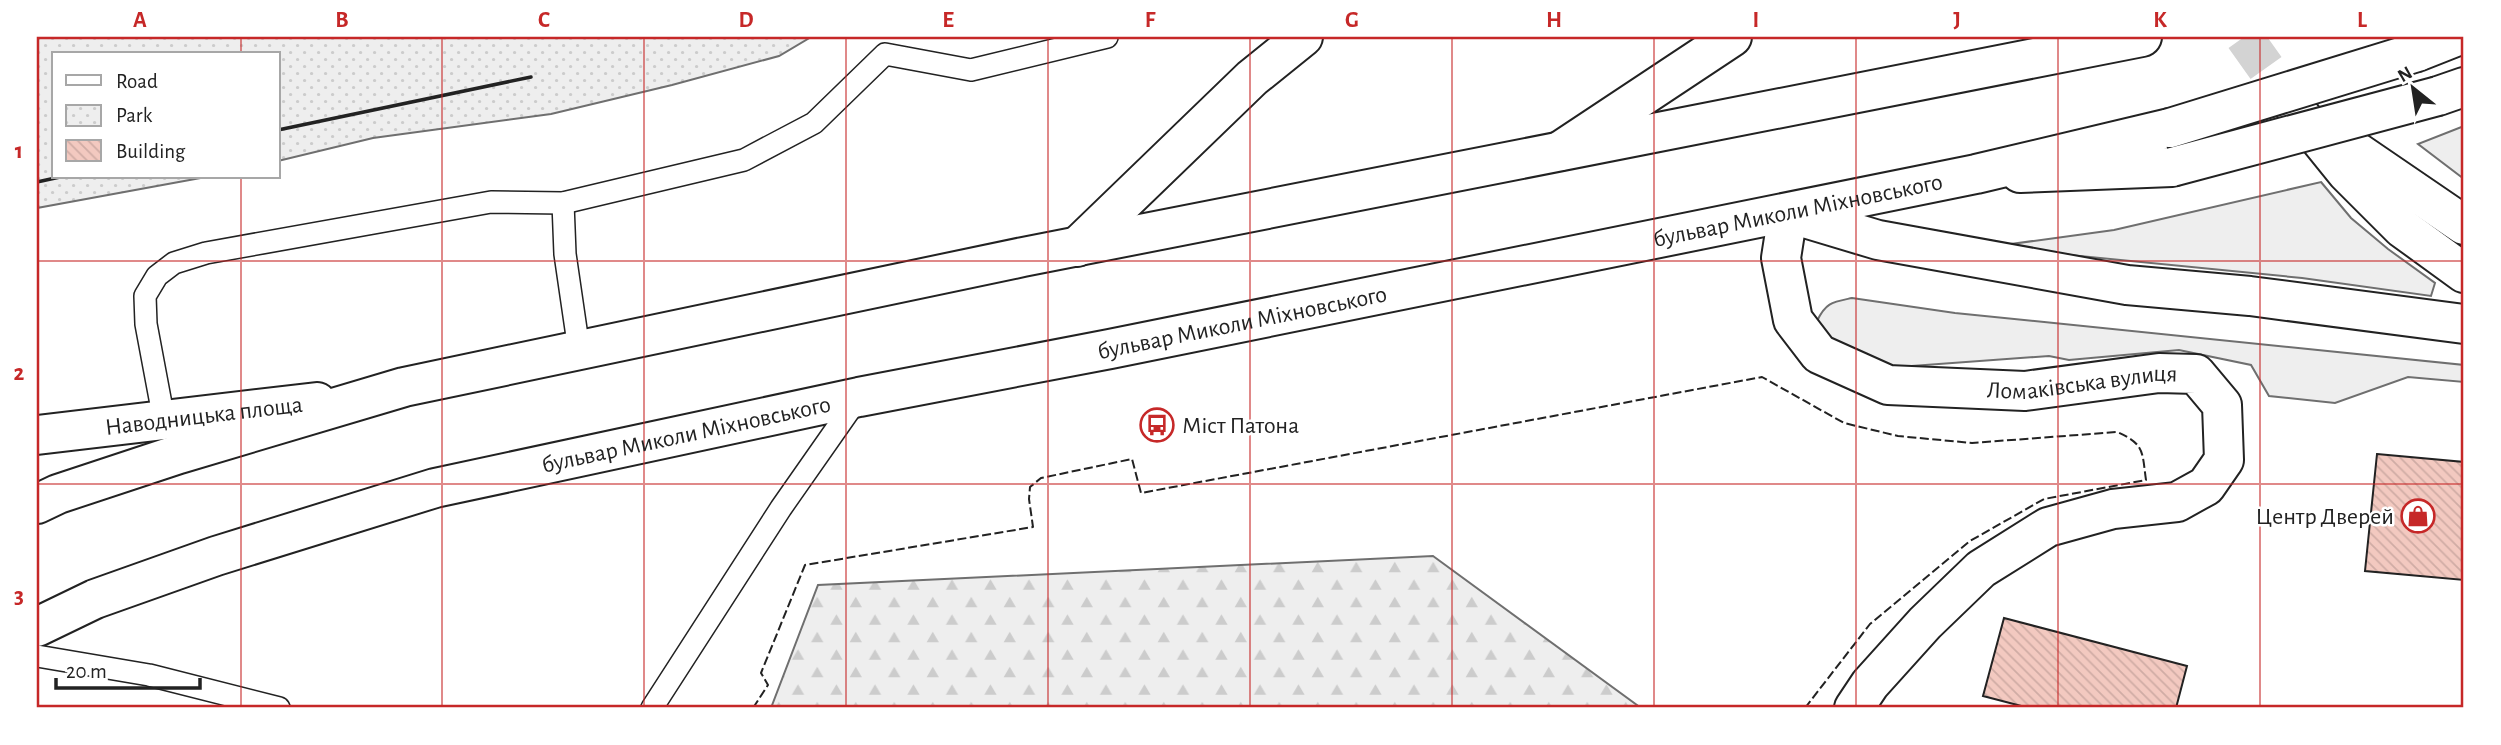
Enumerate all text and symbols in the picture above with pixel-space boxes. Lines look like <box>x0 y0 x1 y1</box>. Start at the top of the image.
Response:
text: A <box>133 9 147 32</box>
text: B <box>335 9 349 32</box>
text: C <box>538 9 550 32</box>
text: D <box>738 9 754 32</box>
text: E <box>942 9 954 32</box>
text: F <box>1145 9 1156 32</box>
text: G <box>1345 9 1359 32</box>
text: H <box>1546 9 1562 32</box>
text: I <box>1753 9 1759 32</box>
text: J <box>1953 9 1961 32</box>
text: K <box>2153 9 2167 32</box>
text: L <box>2357 9 2367 32</box>
legend <box>52 52 280 178</box>
north arrow <box>2378 52 2448 122</box>
text: N <box>2395 63 2416 86</box>
text: Road <box>116 71 158 92</box>
text: Park <box>116 105 153 126</box>
text: 1 <box>15 140 23 163</box>
text: Building <box>116 141 186 162</box>
street label: бульвар Миколи Міхновського <box>1651 170 1945 252</box>
street label: бульвар Миколи Міхновського <box>1096 282 1389 364</box>
text: 2 <box>14 362 25 385</box>
street label: Ломаківська вулиця <box>1986 362 2178 404</box>
street label: бульвар Миколи Міхновського <box>540 392 833 478</box>
street label: Наводницька площа <box>104 393 304 440</box>
bus stop icon: Міст Патона <box>1138 406 1176 444</box>
place label: Міст Патона <box>1182 414 1299 438</box>
shop icon: Центр Дверей <box>2399 497 2437 535</box>
place label: Центр Дверей <box>2256 505 2394 529</box>
text: 3 <box>14 585 24 608</box>
scale bar <box>56 647 200 691</box>
text: 20 m <box>66 661 107 682</box>

